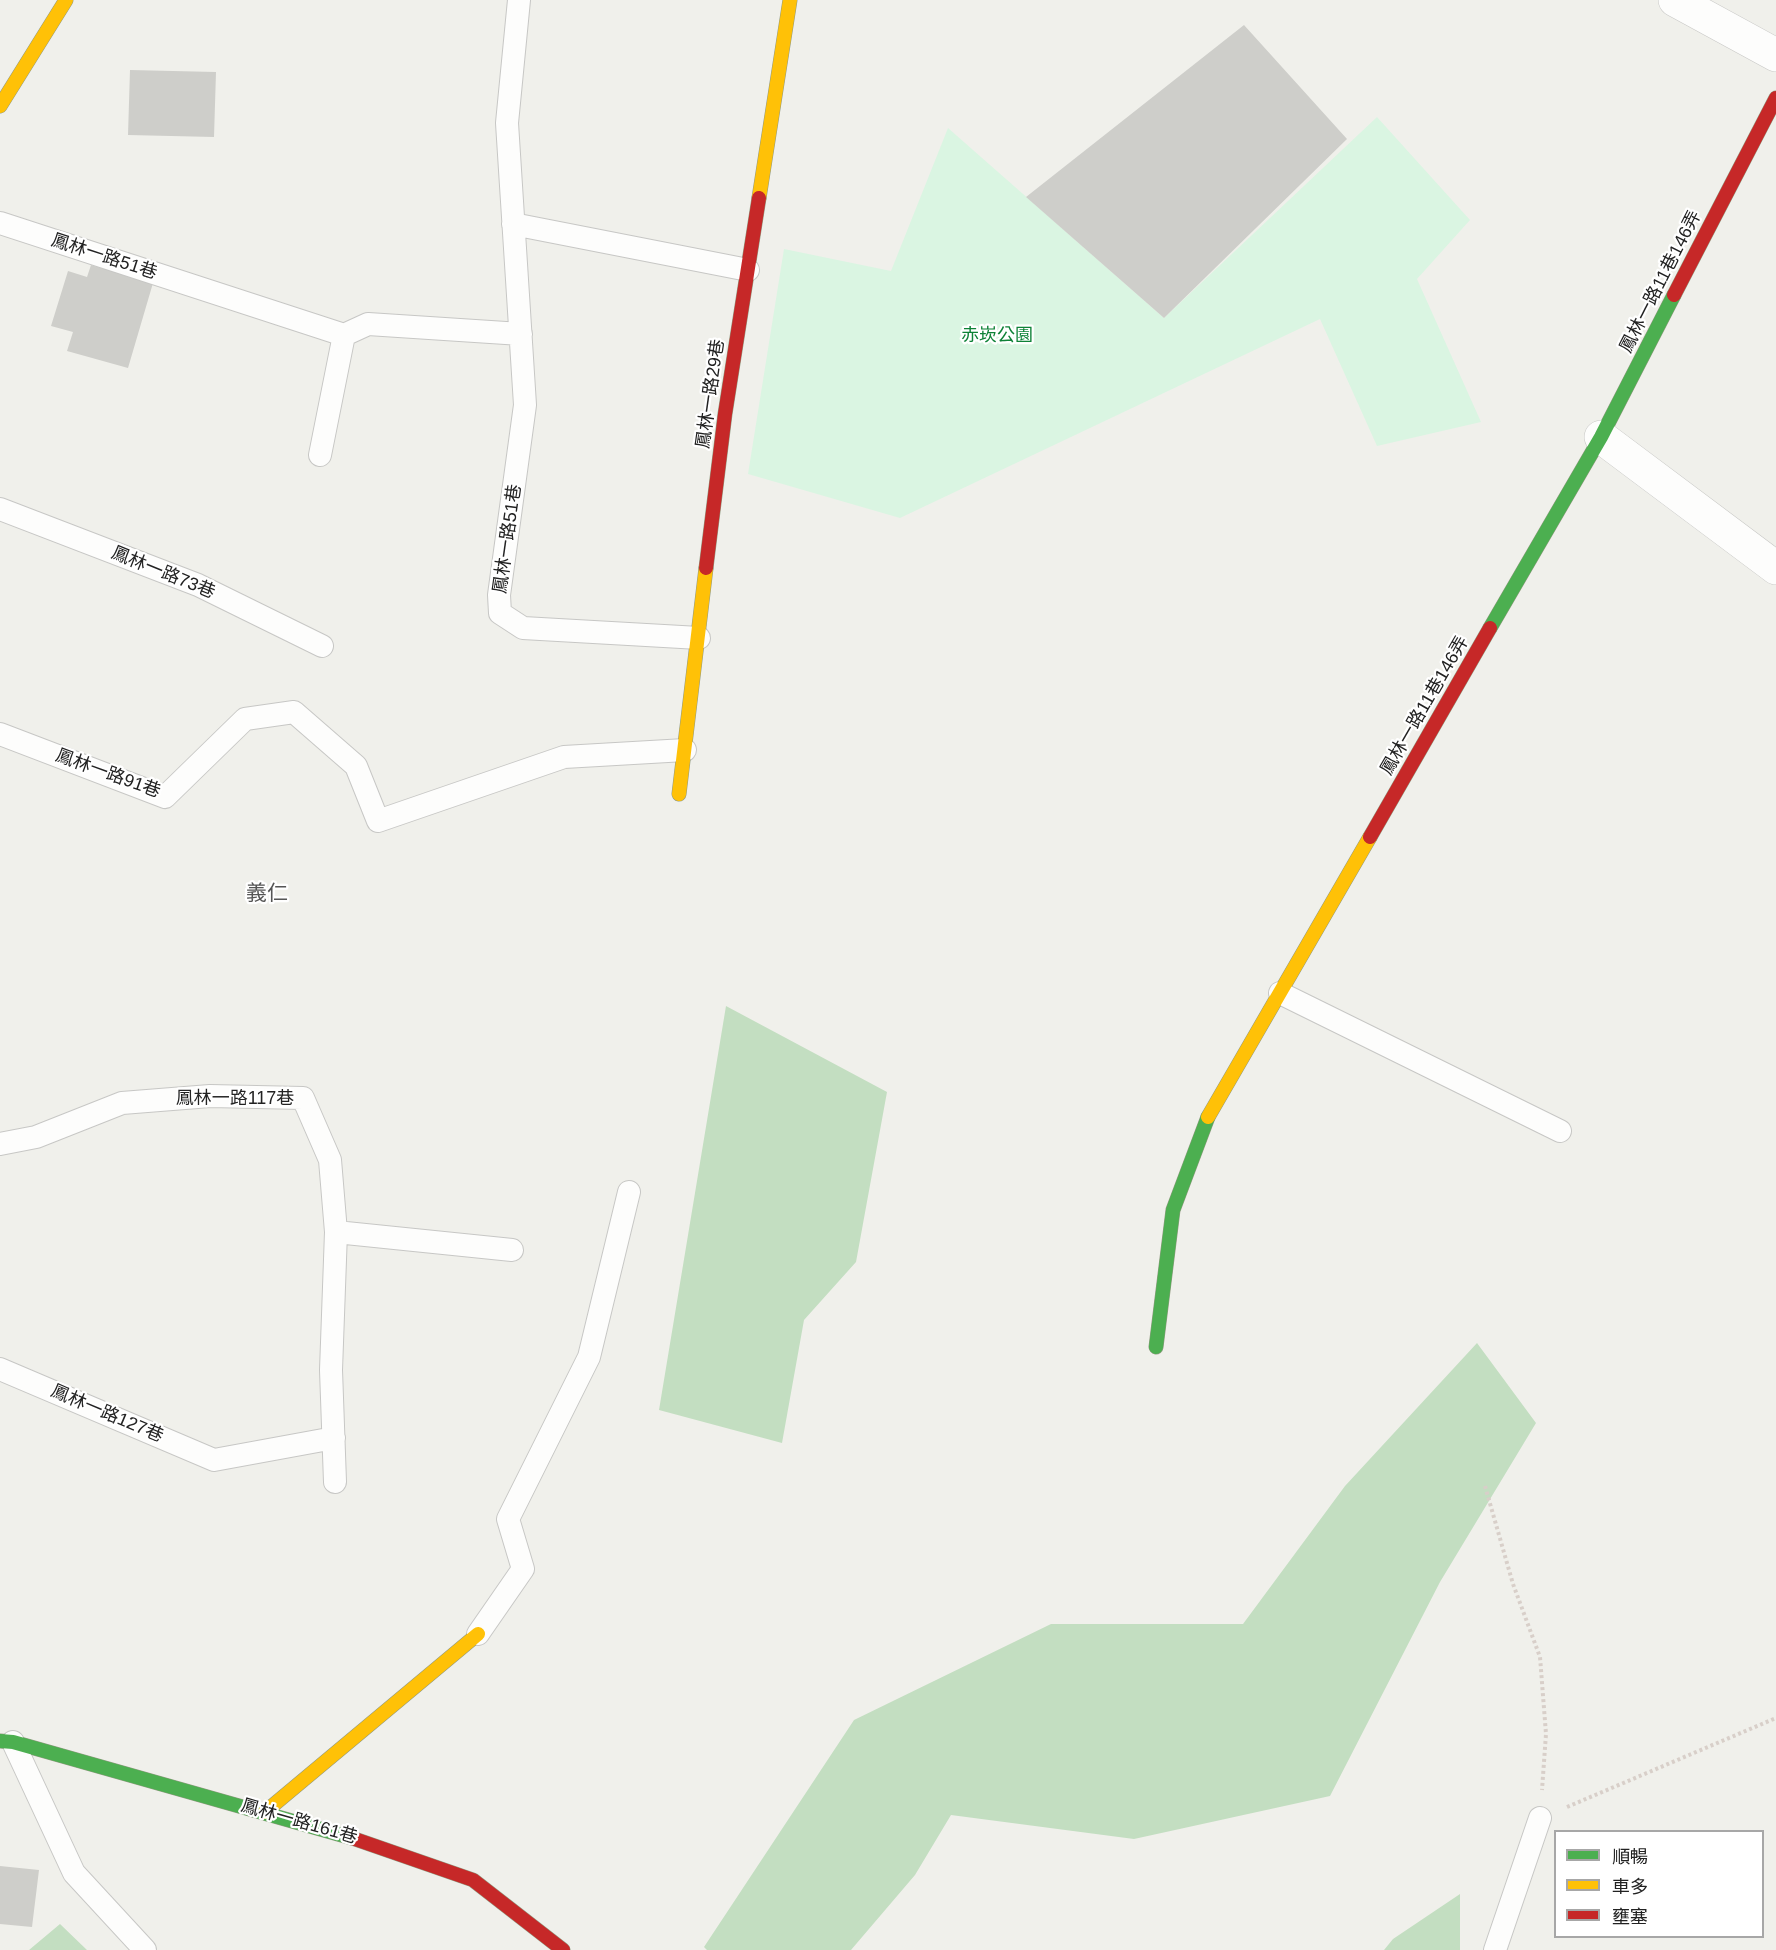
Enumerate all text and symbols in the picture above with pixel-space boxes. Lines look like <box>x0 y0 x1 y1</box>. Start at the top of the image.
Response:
street label: 鳳林一路11巷146弄 <box>1616 207 1706 357</box>
street label: 鳳林一路51巷 <box>48 230 160 284</box>
park label: 赤崁公園 <box>961 325 1033 347</box>
street label: 鳳林一路29巷 <box>693 338 729 450</box>
street label: 鳳林一路51巷 <box>490 483 526 595</box>
street label: 鳳林一路73巷 <box>108 542 218 604</box>
street label: 鳳林一路11巷146弄 <box>1376 633 1474 779</box>
street label: 鳳林一路91巷 <box>53 745 163 803</box>
district label: 義仁 <box>246 881 288 907</box>
street label: 鳳林一路117巷 <box>176 1088 294 1110</box>
street label: 鳳林一路127巷 <box>48 1381 166 1447</box>
street label: 鳳林一路161巷 <box>238 1795 360 1849</box>
legend <box>1554 1830 1764 1938</box>
text: 順暢 <box>1612 1847 1648 1867</box>
text: 車多 <box>1612 1877 1648 1897</box>
text: 壅塞 <box>1612 1907 1648 1927</box>

